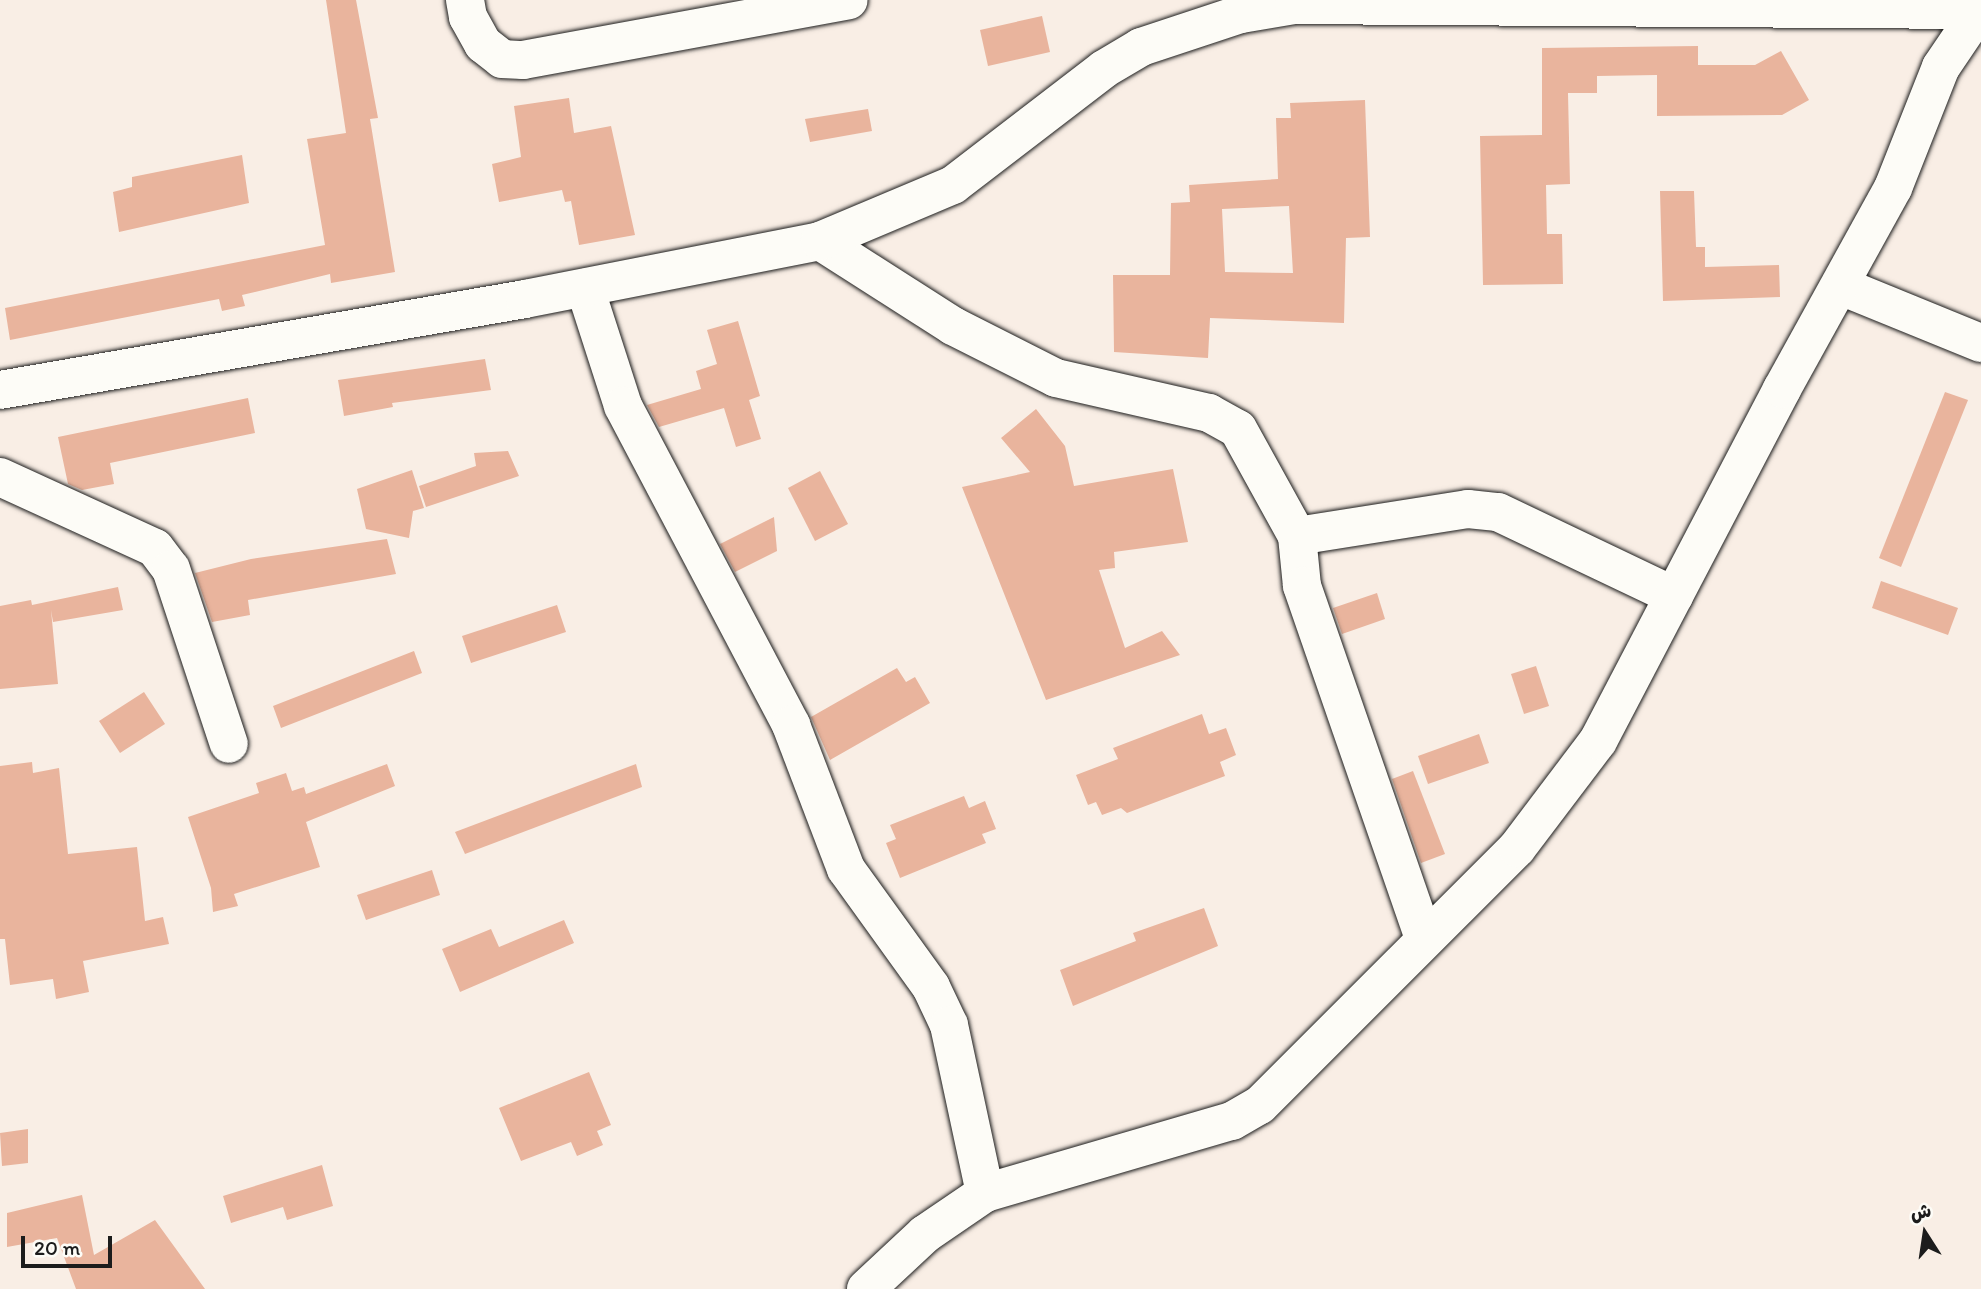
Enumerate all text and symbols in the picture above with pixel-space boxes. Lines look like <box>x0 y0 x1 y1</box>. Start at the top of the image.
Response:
north arrow <box>1890 1198 1960 1268</box>
text: ش <box>1908 1199 1933 1225</box>
scale bar <box>24 1222 116 1266</box>
text: 20 m <box>34 1235 80 1260</box>

